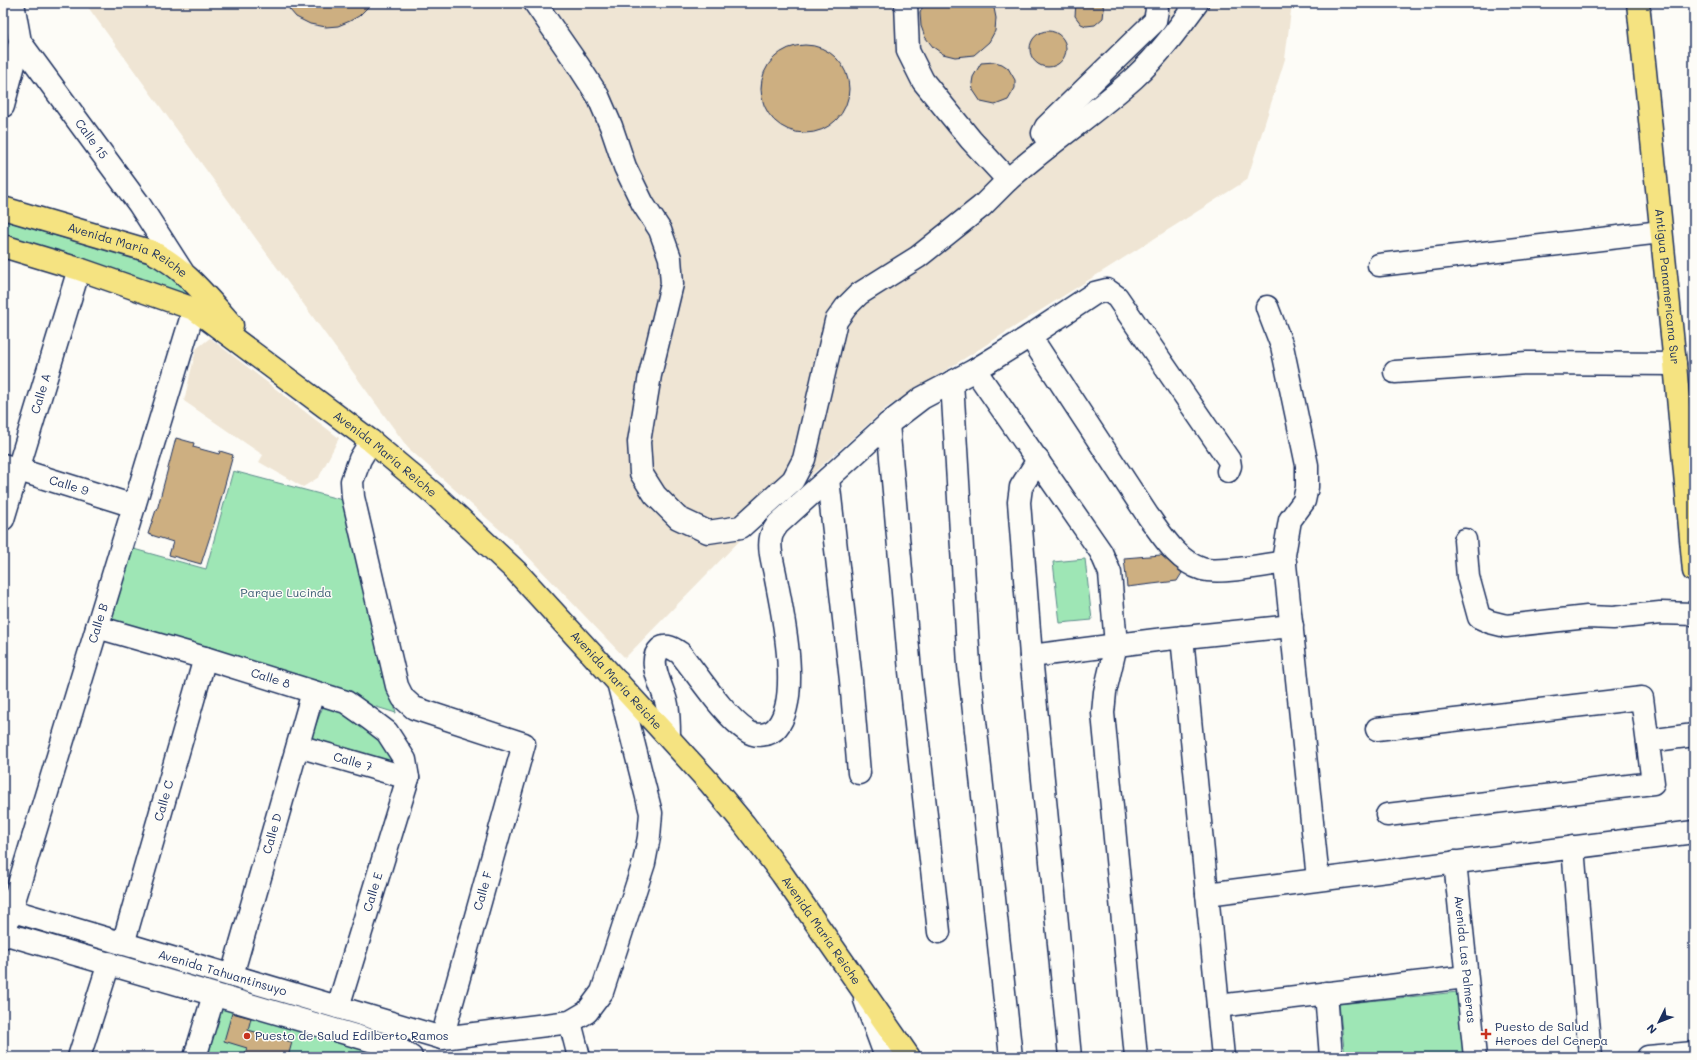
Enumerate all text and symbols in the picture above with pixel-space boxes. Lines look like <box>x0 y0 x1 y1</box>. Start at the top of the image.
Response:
street label: Calle 15 <box>72 115 112 162</box>
street label: Antigua Panamericana Sur <box>1652 208 1684 365</box>
street label: Avenida María Reiche <box>66 218 191 280</box>
street label: Calle A <box>26 371 54 416</box>
street label: Avenida María Reiche <box>331 407 441 500</box>
street label: Calle 9 <box>47 471 91 498</box>
park label: Parque Lucinda <box>240 584 332 600</box>
street label: Calle B <box>84 601 111 645</box>
street label: Avenida María Reiche <box>568 627 666 733</box>
street label: Calle 8 <box>249 664 293 691</box>
street label: Calle 7 <box>332 748 375 774</box>
street label: Calle C <box>150 778 177 823</box>
street label: Calle D <box>258 811 285 856</box>
street label: Calle F <box>469 869 495 912</box>
street label: Calle E <box>359 870 386 913</box>
street label: Avenida María Reiche <box>779 873 865 987</box>
street label: Avenida Las Palmeras <box>1452 895 1480 1024</box>
street label: Avenida Tahuantinsuyo <box>157 945 289 999</box>
north arrow <box>1639 1002 1679 1042</box>
place label: Puesto de Salud Heroes del Cenepa <box>1495 1018 1608 1048</box>
text: N <box>1643 1021 1660 1037</box>
place label: Puesto de Salud Edilberto Ramos <box>255 1027 449 1043</box>
marker: Puesto de Salud Heroes del Cenepa <box>1480 1028 1492 1040</box>
marker: Puesto de Salud Edilberto Ramos <box>242 1031 252 1041</box>

